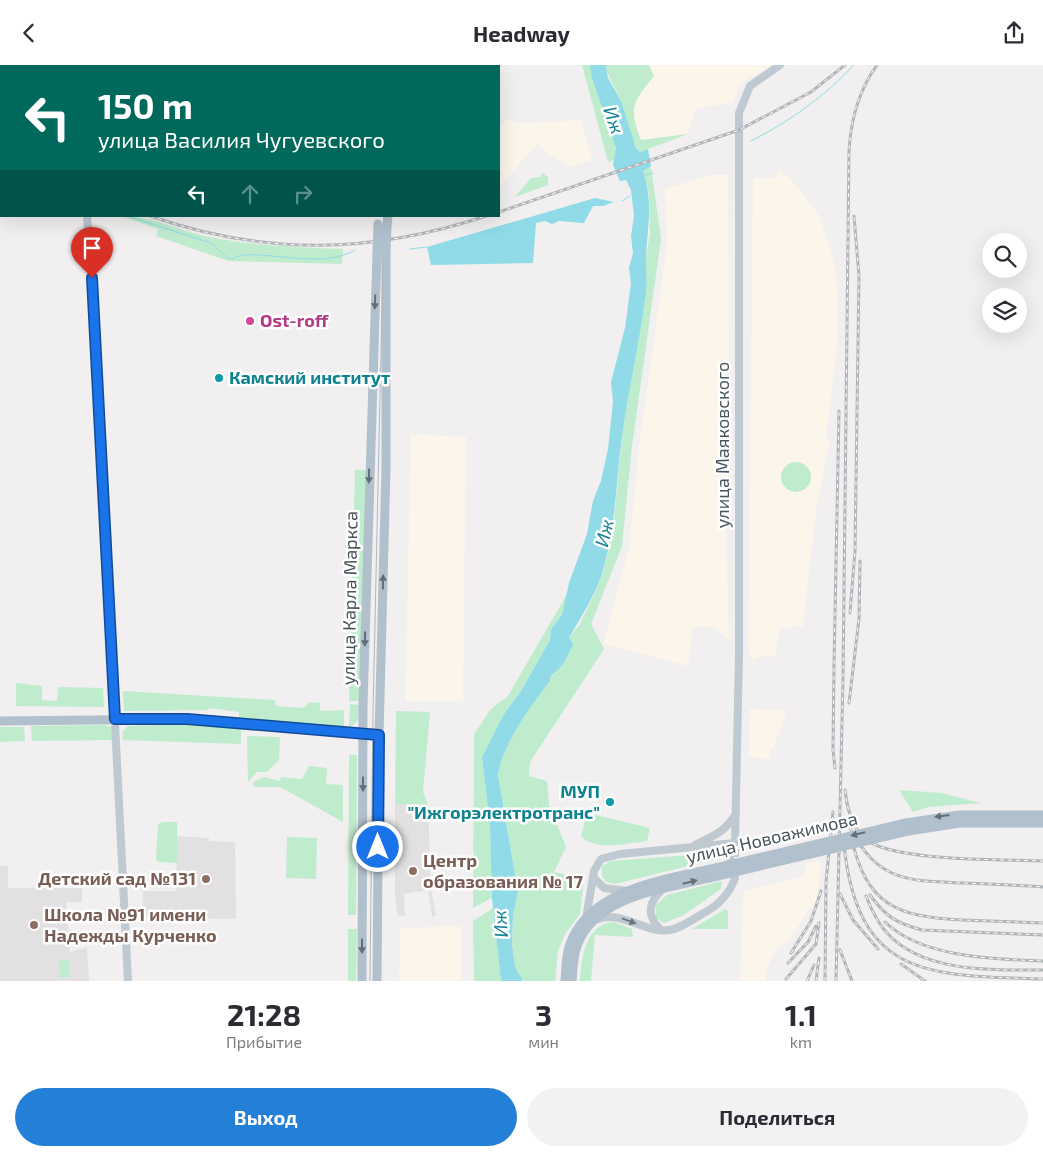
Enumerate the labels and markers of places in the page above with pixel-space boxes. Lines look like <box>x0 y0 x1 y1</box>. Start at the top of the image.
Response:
pin <box>71 227 113 278</box>
place label: Ost-roff <box>260 309 330 331</box>
marker: Ost-roff <box>244 315 256 327</box>
place label: Камский институт <box>229 366 390 388</box>
marker: Камский институт <box>213 372 225 384</box>
place label: МУП "Ижгорэлектротранс" <box>407 780 600 823</box>
marker: МУП "Ижгорэлектротранс" <box>604 796 616 808</box>
place label: Центр образования № 17 <box>423 849 584 892</box>
marker: Центр образования № 17 <box>407 865 419 877</box>
place label: Детский сад №131 <box>38 867 196 889</box>
marker: Детский сад №131 <box>200 873 212 885</box>
place label: Школа №91 имени Надежды Курченко <box>44 903 217 946</box>
marker: Школа №91 имени Надежды Курченко <box>28 919 40 931</box>

